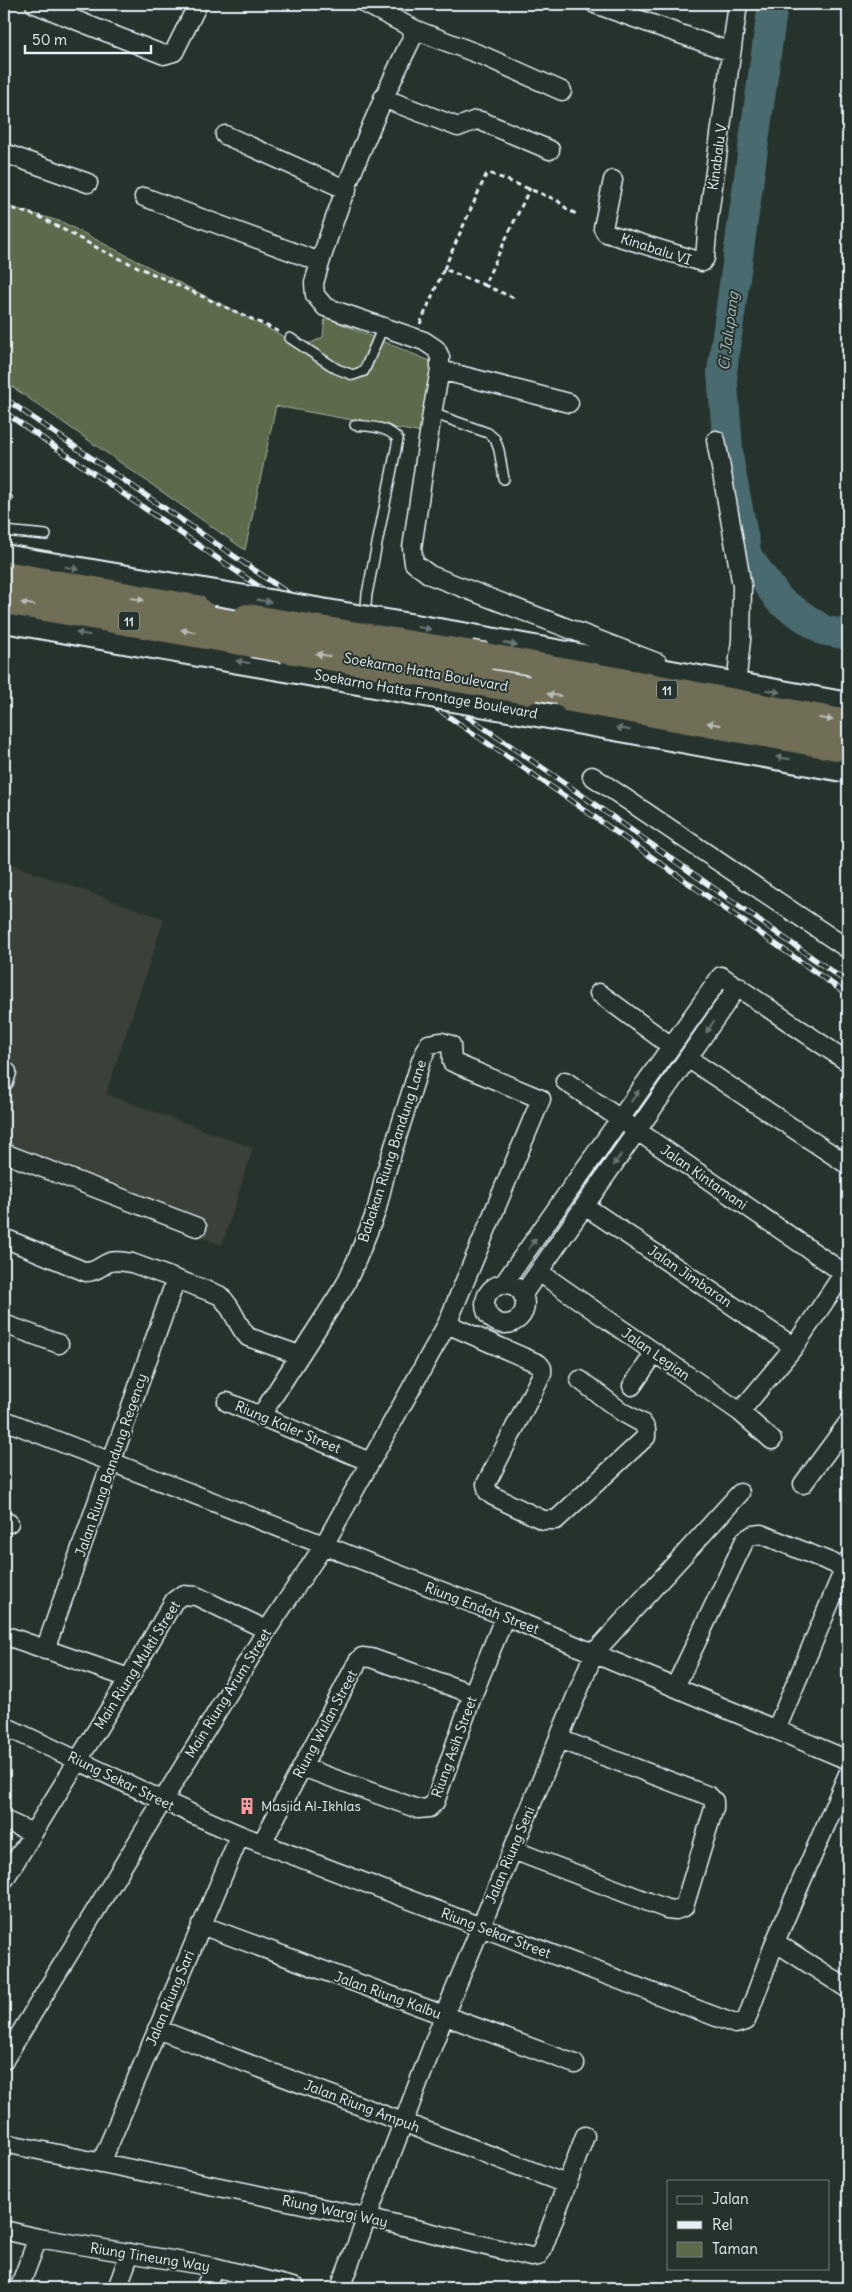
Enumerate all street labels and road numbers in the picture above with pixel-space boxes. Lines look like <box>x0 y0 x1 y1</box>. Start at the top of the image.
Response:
street label: Kinabalu V <box>703 122 731 191</box>
street label: Kinabalu VI <box>618 229 694 269</box>
road number: 11 <box>119 612 139 630</box>
street label: Soekarno Hatta Boulevard <box>342 649 510 695</box>
street label: Soekarno Hatta Frontage Boulevard <box>313 665 539 723</box>
road number: 11 <box>657 680 677 700</box>
street label: Babakan Riung Bandung Lane <box>354 1057 430 1245</box>
street label: Jalan Kintamani <box>657 1140 751 1214</box>
street label: Jalan Jimbaran <box>644 1241 736 1311</box>
street label: Jalan Legian <box>618 1324 694 1384</box>
street label: Jalan Riung Bandung Regency <box>71 1371 151 1559</box>
street label: Riung Kaler Street <box>232 1397 344 1457</box>
street label: Riung Endah Street <box>422 1578 542 1638</box>
street label: Main Riung Mukti Street <box>90 1597 184 1733</box>
street label: Main Riung Arum Street <box>181 1625 275 1761</box>
street label: Riung Wulan Street <box>289 1667 361 1781</box>
street label: Riung Asih Street <box>427 1694 481 1800</box>
street label: Riung Sekar Street <box>65 1747 177 1815</box>
street label: Jalan Riung Seni <box>481 1804 539 1906</box>
street label: Riung Sekar Street <box>439 1904 554 1962</box>
street label: Jalan Riung Sari <box>142 1948 198 2048</box>
street label: Jalan Riung Kalbu <box>332 1967 444 2023</box>
street label: Jalan Riung Ampuh <box>302 2076 422 2136</box>
street label: Riung Wargi Way <box>280 2191 390 2231</box>
street label: Riung Tineung Way <box>89 2239 211 2275</box>

